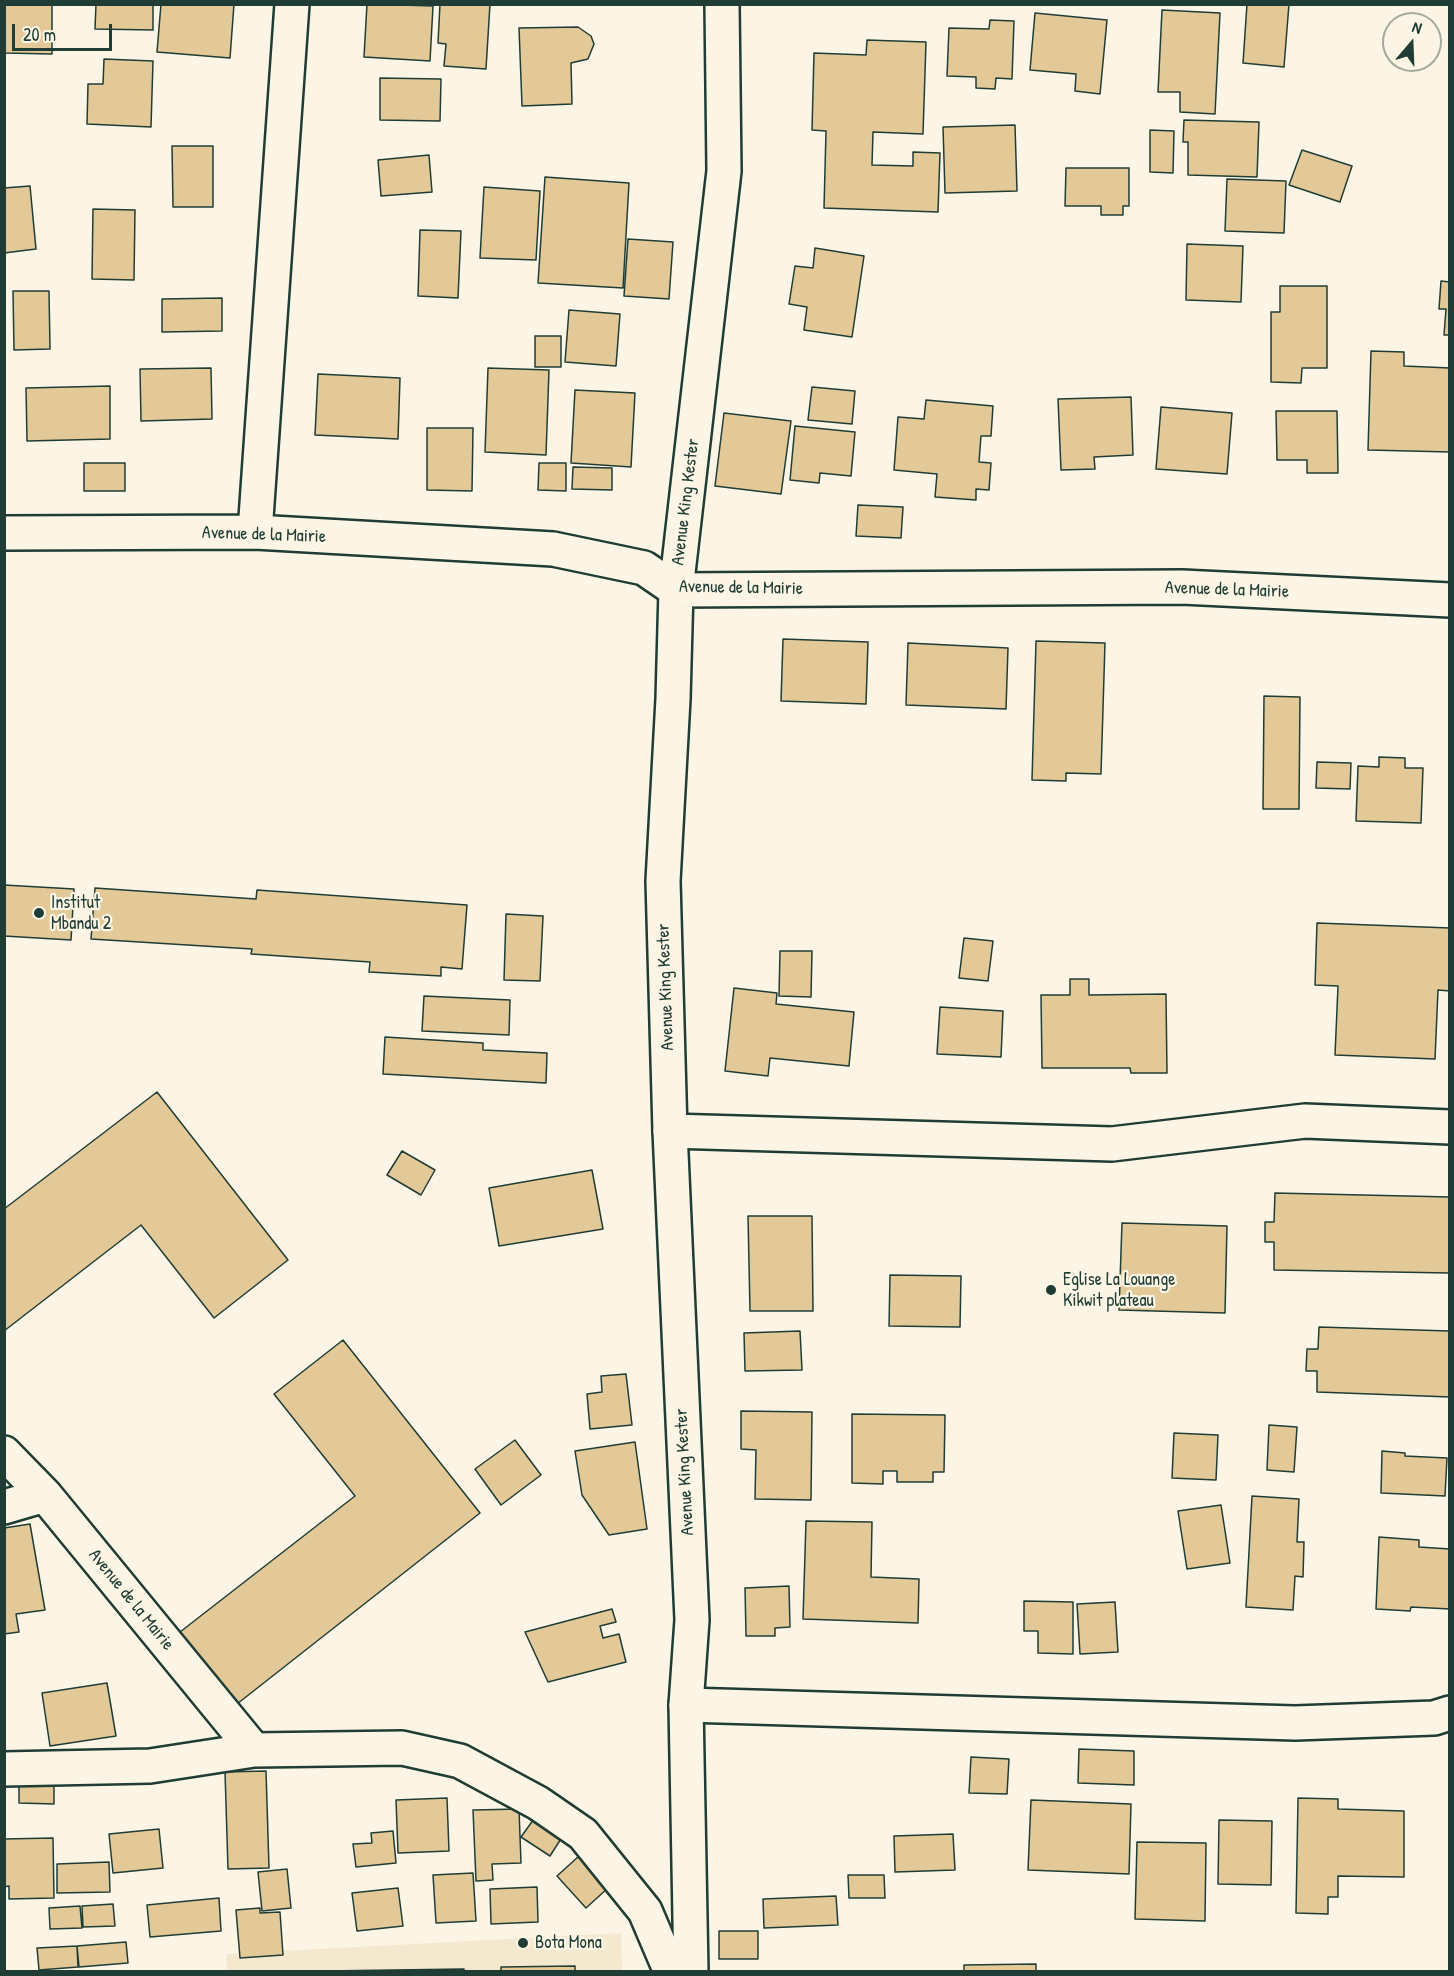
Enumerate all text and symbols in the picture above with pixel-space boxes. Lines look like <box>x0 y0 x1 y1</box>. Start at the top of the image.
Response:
scale bar <box>15 12 116 50</box>
north arrow <box>1382 12 1442 72</box>
text: N <box>1410 15 1425 39</box>
text: 20 m <box>23 22 56 47</box>
street label: Avenue King Kester <box>668 438 704 566</box>
street label: Avenue de la Mairie <box>202 522 326 548</box>
street label: Avenue de la Mairie <box>679 576 803 600</box>
street label: Avenue de la Mairie <box>1165 577 1289 603</box>
place label: Institut Mbandu 2 <box>51 892 111 934</box>
marker: Institut Mbandu 2 <box>32 906 46 920</box>
street label: Avenue King Kester <box>653 923 679 1051</box>
place label: Eglise La Louange Kikwit plateau <box>1063 1269 1175 1312</box>
marker: Eglise La Louange Kikwit plateau <box>1044 1283 1058 1297</box>
street label: Avenue King Kester <box>671 1408 699 1536</box>
street label: Avenue de la Mairie <box>84 1545 178 1655</box>
place label: Bota Mona <box>535 1932 602 1954</box>
marker: Bota Mona <box>516 1936 530 1950</box>

